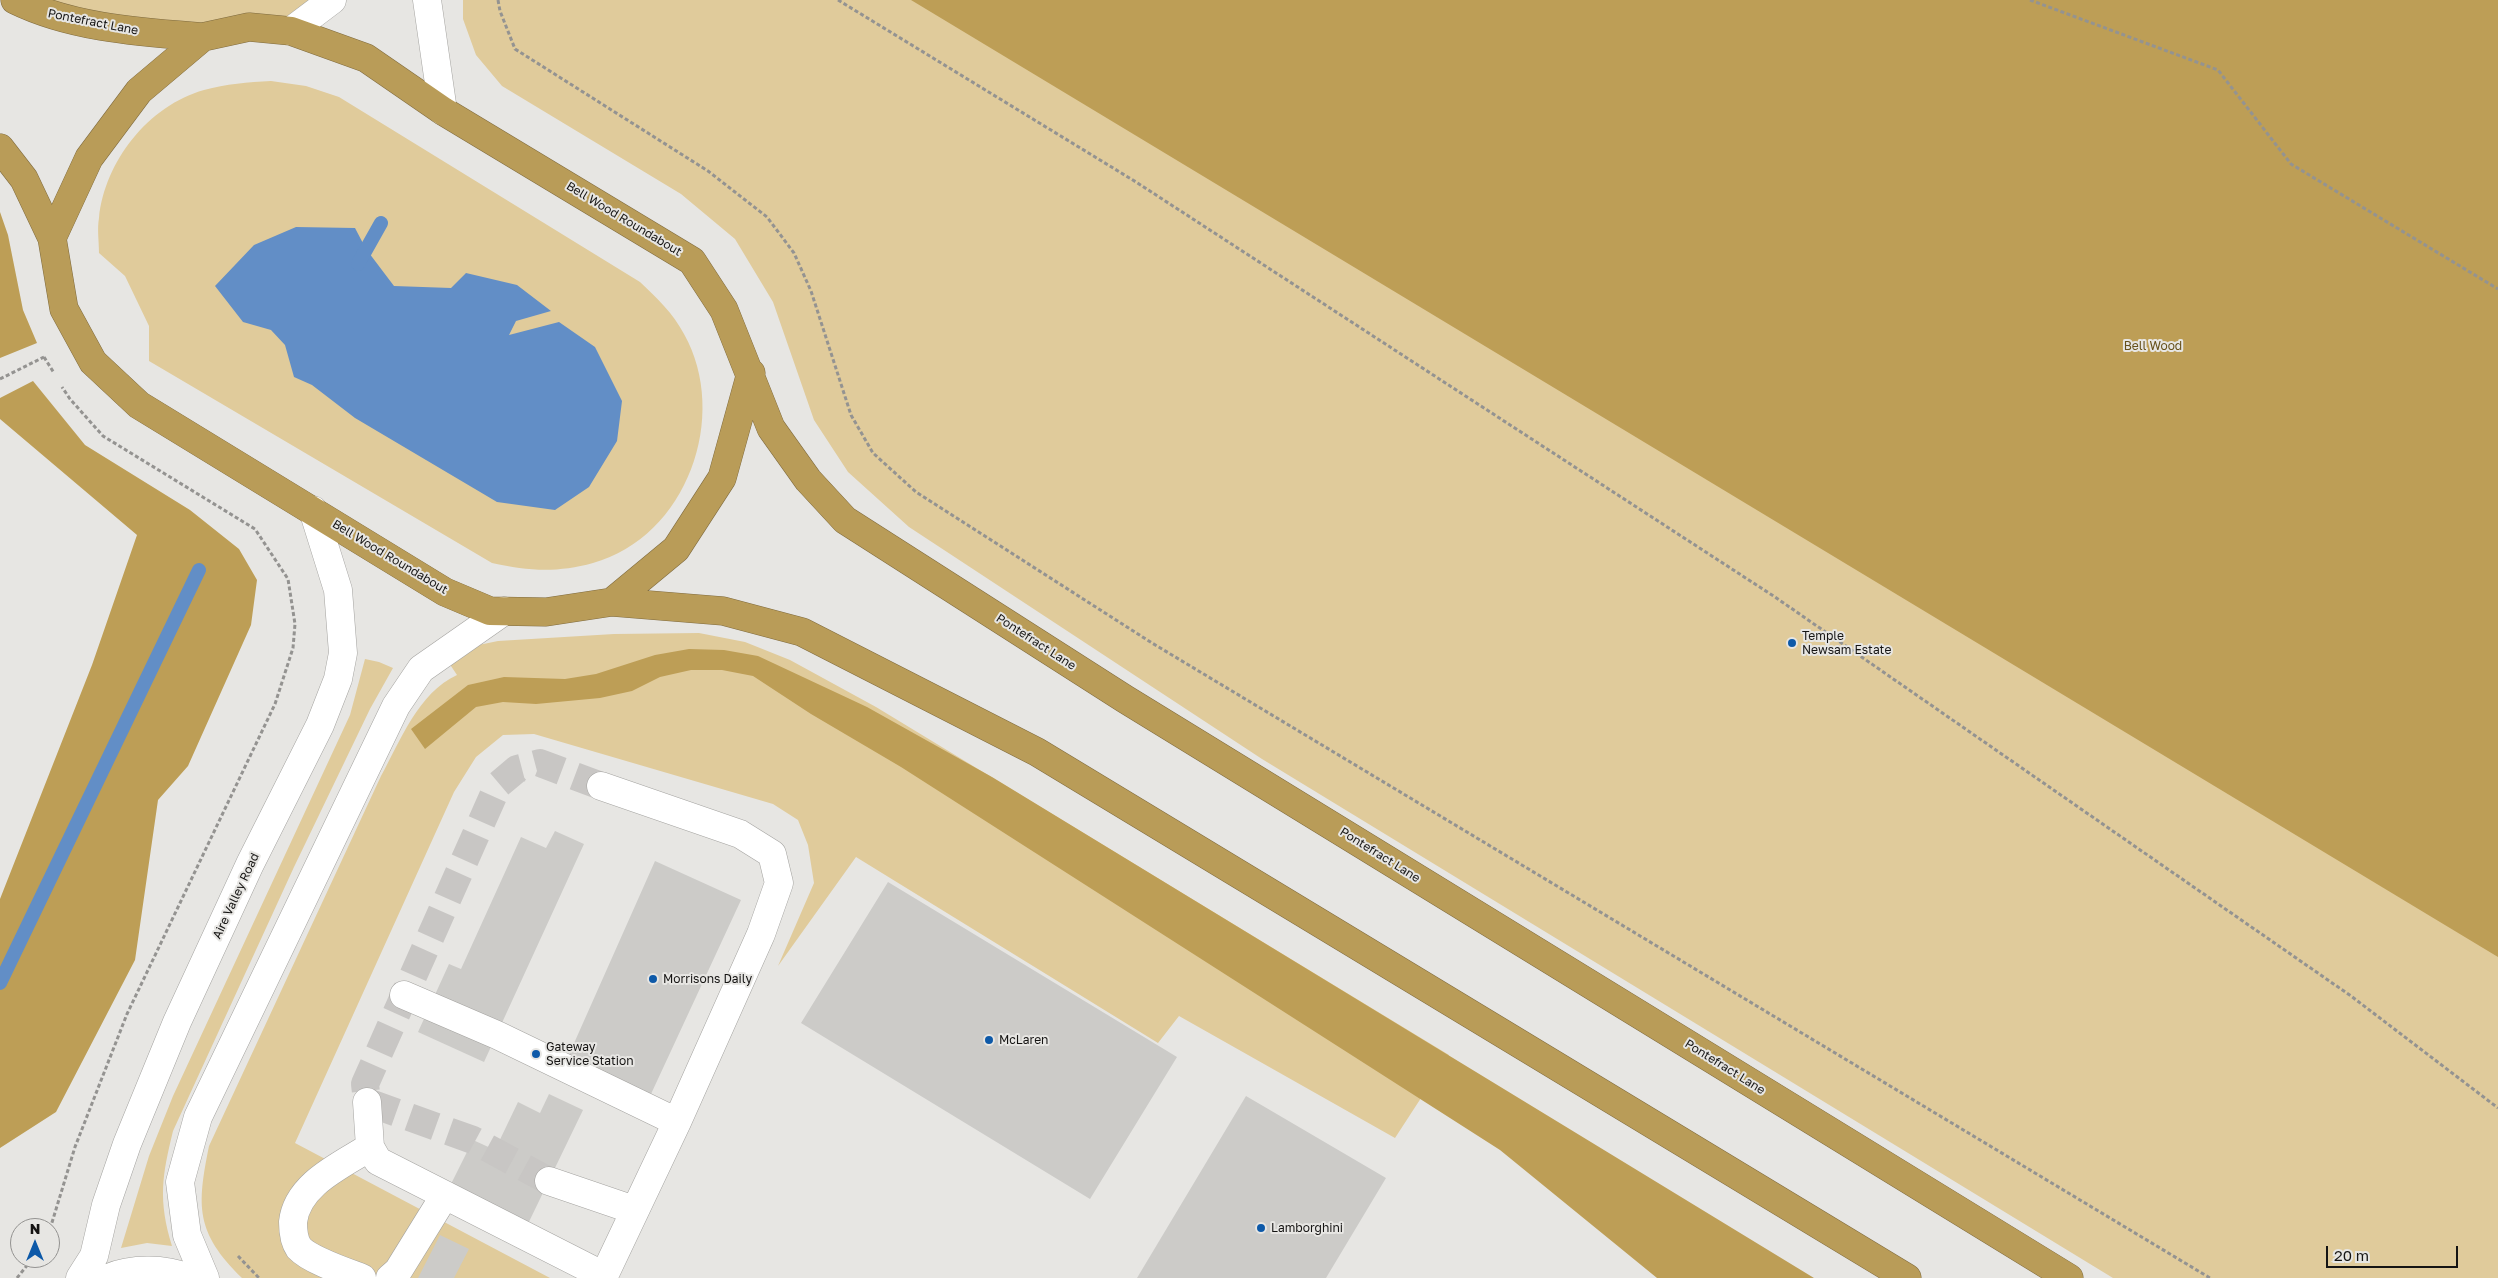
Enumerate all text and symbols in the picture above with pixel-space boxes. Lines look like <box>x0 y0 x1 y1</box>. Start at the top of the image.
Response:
street label: Pontefract Lane <box>46 6 140 38</box>
street label: Bell Wood Roundabout <box>564 179 684 259</box>
park label: Bell Wood <box>2124 339 2182 353</box>
street label: Bell Wood Roundabout <box>330 517 450 597</box>
street label: Pontefract Lane <box>994 611 1078 673</box>
place label: Temple Newsam Estate <box>1802 629 1891 657</box>
marker: Temple Newsam Estate <box>1786 637 1798 649</box>
street label: Pontefract Lane <box>1337 825 1423 885</box>
street label: Aire Valley Road <box>210 851 262 941</box>
place label: Morrisons Daily <box>663 972 752 986</box>
marker: Morrisons Daily <box>647 973 659 985</box>
place label: McLaren <box>999 1033 1048 1047</box>
marker: McLaren <box>983 1034 995 1046</box>
street label: Pontefract Lane <box>1682 1037 1768 1097</box>
place label: Gateway Service Station <box>546 1040 634 1068</box>
marker: Gateway Service Station <box>530 1048 542 1060</box>
north arrow <box>10 1218 60 1268</box>
text: N <box>30 1220 40 1237</box>
place label: Lamborghini <box>1271 1221 1343 1235</box>
marker: Lamborghini <box>1255 1222 1267 1234</box>
scale bar <box>2328 1236 2460 1268</box>
text: 20 m <box>2334 1246 2369 1264</box>

